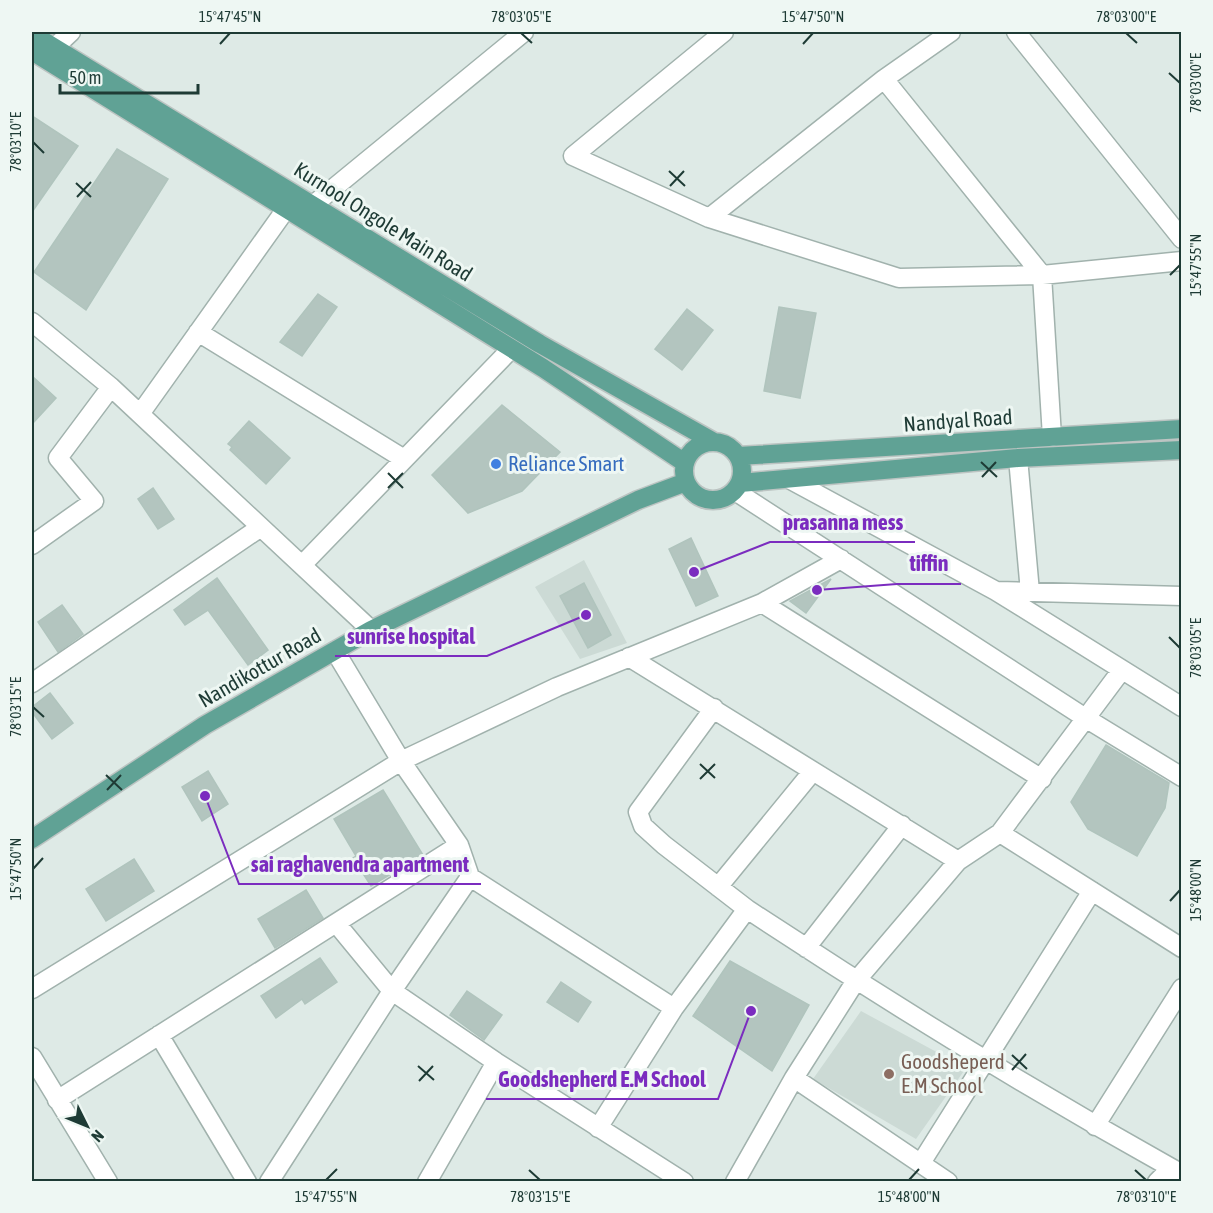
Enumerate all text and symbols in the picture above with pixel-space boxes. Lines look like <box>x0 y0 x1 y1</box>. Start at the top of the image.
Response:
text: 15°47'45"N <box>199 8 261 25</box>
text: 78°03'05"E <box>491 8 552 25</box>
text: 15°47'50"N <box>782 8 844 25</box>
text: 78°03'00"E <box>1096 8 1157 25</box>
text: 78°03'00"E <box>1187 52 1204 113</box>
scale bar <box>60 57 198 95</box>
text: 50 m <box>69 67 101 88</box>
text: 78°03'10"E <box>7 111 24 172</box>
street label: Kurnool Ongole Main Road <box>290 157 477 286</box>
text: 15°47'55"N <box>1187 234 1204 296</box>
street label: Nandyal Road <box>903 404 1013 436</box>
place label: Reliance Smart <box>508 451 624 475</box>
marker: Reliance Smart <box>489 457 503 471</box>
callout: prasanna mess <box>770 502 915 542</box>
text: prasanna mess <box>783 509 904 535</box>
callout: tiffin <box>897 544 961 584</box>
text: tiffin <box>908 550 949 576</box>
callout: sunrise hospital <box>335 616 487 656</box>
text: 78°03'05"E <box>1187 617 1204 678</box>
street label: Nandikottur Road <box>194 622 325 712</box>
text: sunrise hospital <box>347 623 476 649</box>
text: 78°03'15"E <box>7 676 24 737</box>
text: 15°47'50"N <box>7 838 24 900</box>
callout: sai raghavendra apartment <box>239 844 481 884</box>
text: sai raghavendra apartment <box>251 851 470 877</box>
text: 15°48'00"N <box>1187 859 1204 921</box>
place label: Goodsheperd E.M School <box>901 1049 1005 1097</box>
callout: Goodshepherd E.M School <box>486 1059 718 1099</box>
text: Goodshepherd E.M School <box>498 1066 707 1092</box>
marker: Goodsheperd E.M School <box>882 1067 896 1081</box>
north arrow <box>57 1096 117 1156</box>
text: N <box>88 1127 108 1146</box>
text: 15°47'55"N <box>295 1188 357 1205</box>
text: 78°03'15"E <box>510 1188 571 1205</box>
text: 15°48'00"N <box>878 1188 940 1205</box>
text: 78°03'10"E <box>1116 1188 1177 1205</box>

